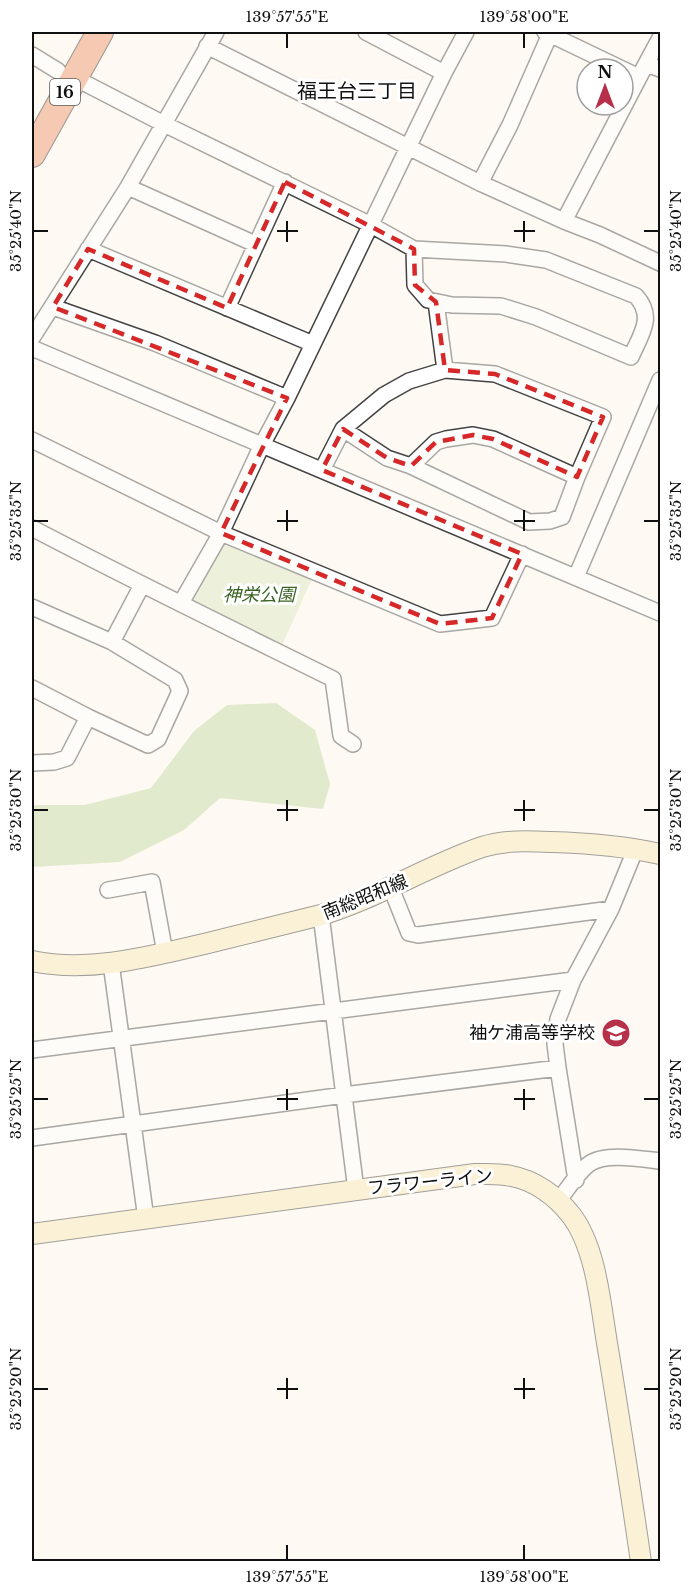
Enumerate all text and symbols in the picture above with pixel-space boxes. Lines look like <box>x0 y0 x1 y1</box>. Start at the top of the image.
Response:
text: 139°57'55"E <box>246 7 329 26</box>
text: 139°58'00"E <box>479 7 569 26</box>
north arrow <box>575 57 635 117</box>
text: N <box>597 62 613 82</box>
road number: 16 <box>50 79 80 105</box>
district label: 福王台三丁目 <box>297 79 417 103</box>
text: 35°25'40"N <box>6 190 25 272</box>
text: 35°25'40"N <box>666 190 685 272</box>
text: 35°25'35"N <box>6 481 25 561</box>
text: 35°25'35"N <box>666 481 685 561</box>
park label: 神栄公園 <box>223 584 298 606</box>
text: 35°25'30"N <box>6 769 25 851</box>
text: 35°25'30"N <box>666 769 685 851</box>
street label: 南総昭和線 <box>319 870 411 924</box>
school or university icon: 袖ケ浦高等学校 <box>600 1017 632 1049</box>
place label: 袖ケ浦高等学校 <box>469 1022 595 1044</box>
text: 35°25'25"N <box>6 1059 25 1139</box>
text: 35°25'25"N <box>666 1059 685 1139</box>
street label: フラワーライン <box>366 1164 494 1200</box>
text: 35°25'20"N <box>6 1348 25 1430</box>
text: 35°25'20"N <box>666 1348 685 1430</box>
text: 139°57'55"E <box>246 1567 329 1586</box>
text: 139°58'00"E <box>479 1567 569 1586</box>

